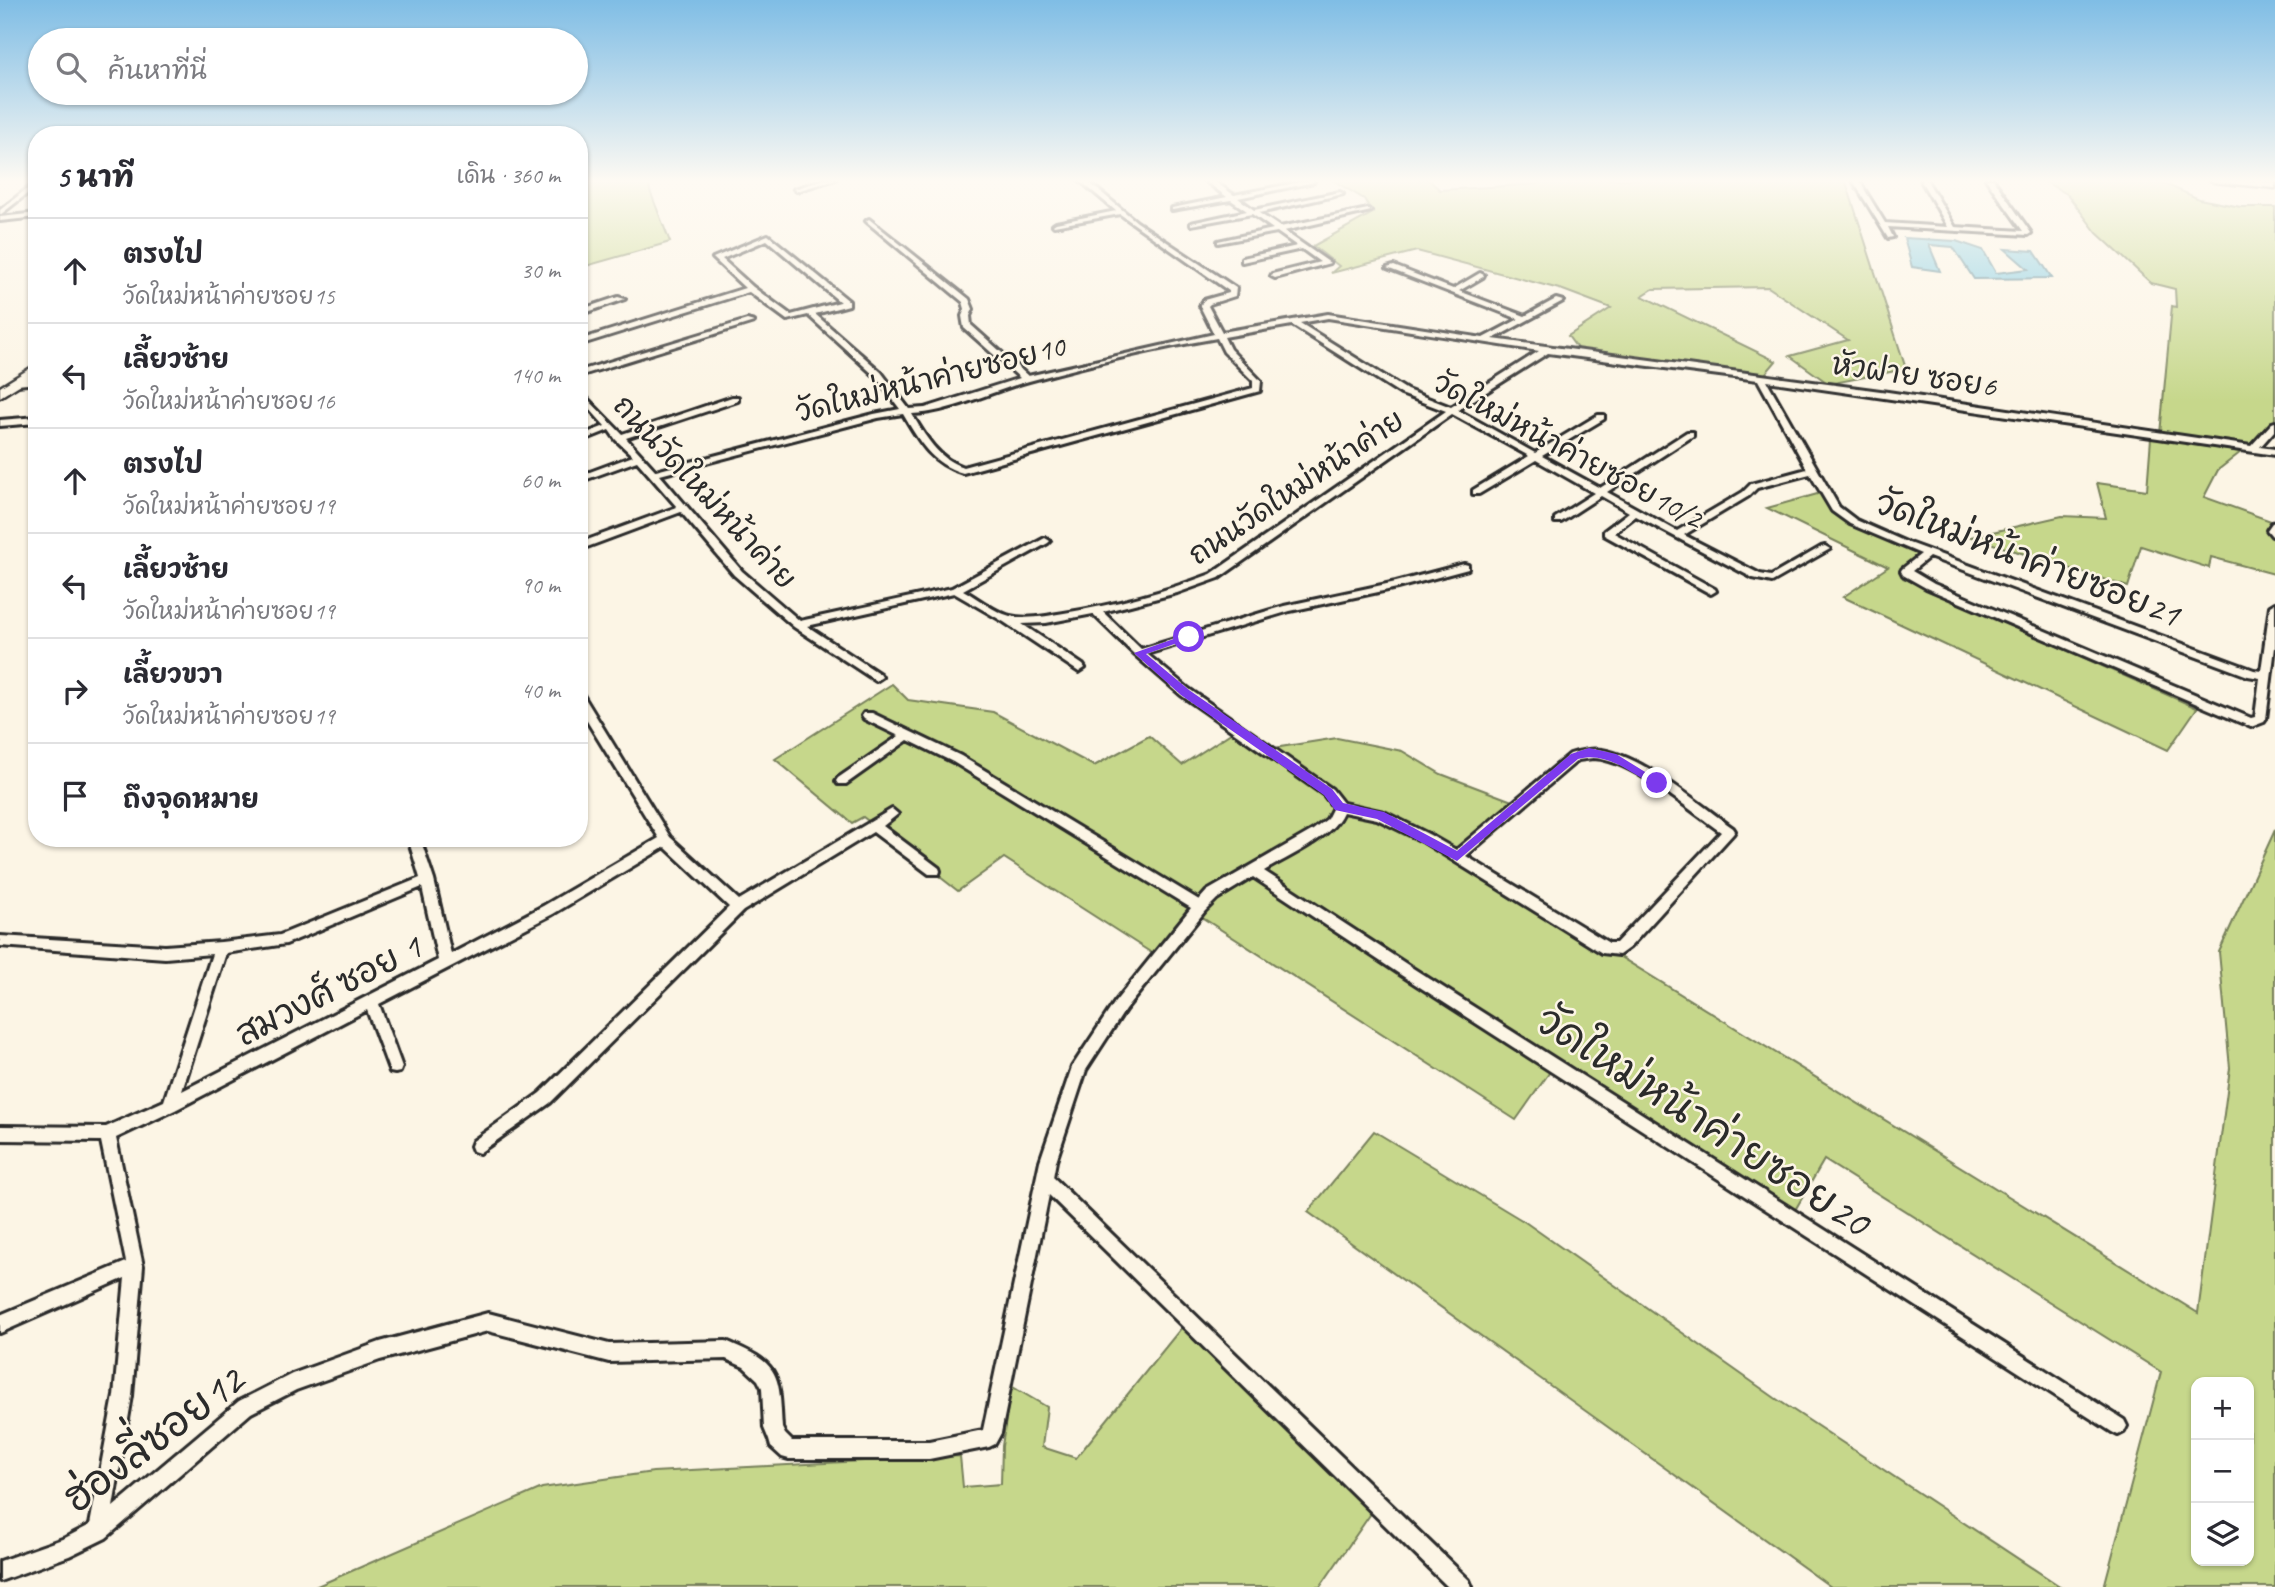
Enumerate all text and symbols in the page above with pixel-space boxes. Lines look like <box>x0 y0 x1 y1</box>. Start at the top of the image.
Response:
search box <box>28 28 588 105</box>
icon: search <box>52 48 90 86</box>
text: ค้นหาที่นี่ <box>108 54 207 87</box>
text: 5 นาที <box>56 158 134 196</box>
text: เดิน · 360 m <box>457 161 560 190</box>
text: ตรงไป <box>123 238 203 271</box>
icon: ahead <box>56 252 94 290</box>
text: 30 m <box>521 256 560 285</box>
text: วัดใหม่หน้าค่ายซอย15 <box>123 282 335 311</box>
street label: วัดใหม่หน้าค่ายซอย10 <box>791 326 1071 431</box>
text: เลี้ยวซ้าย <box>123 343 229 376</box>
street label: หัวฝาย ซอย6 <box>1829 345 2000 406</box>
icon: left <box>56 357 94 395</box>
text: 140 m <box>511 361 560 390</box>
street label: วัดใหม่หน้าค่ายซอย10/2 <box>1427 362 1712 538</box>
street label: ถนนวัดใหม่หน้าค่าย <box>605 386 806 597</box>
text: วัดใหม่หน้าค่ายซอย16 <box>123 387 335 416</box>
street label: ถนนวัดใหม่หน้าค่าย <box>1180 400 1411 573</box>
text: ตรงไป <box>123 448 203 481</box>
icon: ahead <box>56 462 94 500</box>
text: 60 m <box>521 466 560 495</box>
street label: วัดใหม่หน้าค่ายซอย21 <box>1869 478 2189 638</box>
text: วัดใหม่หน้าค่ายซอย19 <box>123 492 335 521</box>
text: เลี้ยวซ้าย <box>123 553 229 586</box>
icon: left <box>56 567 94 605</box>
text: 90 m <box>521 571 560 600</box>
text: วัดใหม่หน้าค่ายซอย19 <box>123 597 335 626</box>
route start <box>1173 621 1204 652</box>
text: เลี้ยวขวา <box>123 658 223 691</box>
icon: right <box>56 672 94 710</box>
text: 40 m <box>521 676 560 705</box>
text: วัดใหม่หน้าค่ายซอย19 <box>123 702 335 731</box>
route end <box>1641 767 1672 798</box>
icon: arrive <box>56 777 94 815</box>
text: ถึงจุดหมาย <box>123 783 259 816</box>
street label: สมวงศ์ ซอย 1 <box>227 923 431 1056</box>
street label: วัดใหม่หน้าค่ายซอย20 <box>1527 992 1883 1250</box>
street label: ฮ่องลี่ซอย12 <box>46 1342 257 1524</box>
map controls <box>2191 1377 2254 1566</box>
button: + <box>2191 1377 2254 1440</box>
button: − <box>2191 1440 2254 1503</box>
button: layers <box>2191 1503 2254 1566</box>

